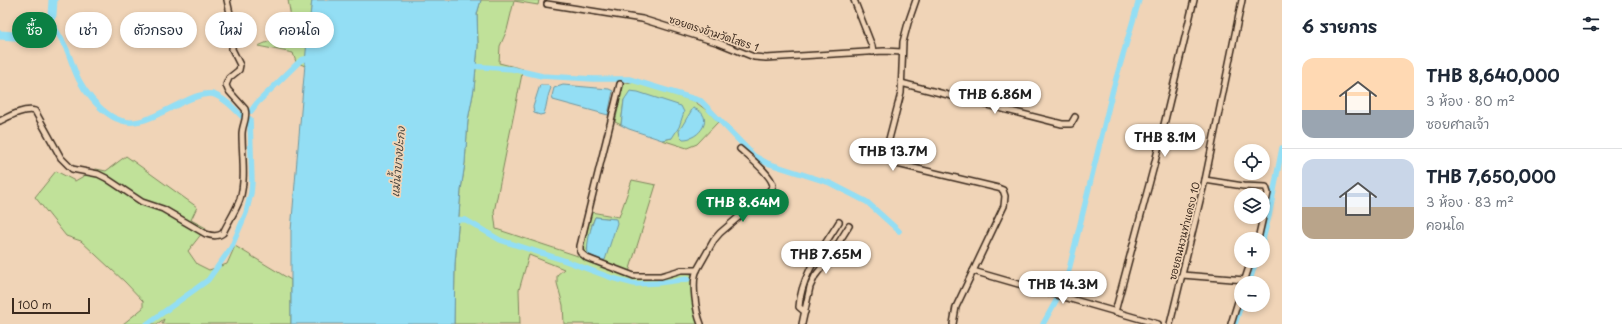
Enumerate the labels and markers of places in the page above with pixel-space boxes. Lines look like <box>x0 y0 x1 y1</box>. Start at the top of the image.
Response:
pin: THB 6.86M <box>949 81 1041 115</box>
pin: THB 8.1M <box>1124 124 1206 158</box>
pin: THB 13.7M <box>847 138 939 172</box>
pin: THB 8.64M <box>697 189 789 223</box>
pin: THB 7.65M <box>780 241 872 275</box>
pin: THB 14.3M <box>1017 271 1109 305</box>

